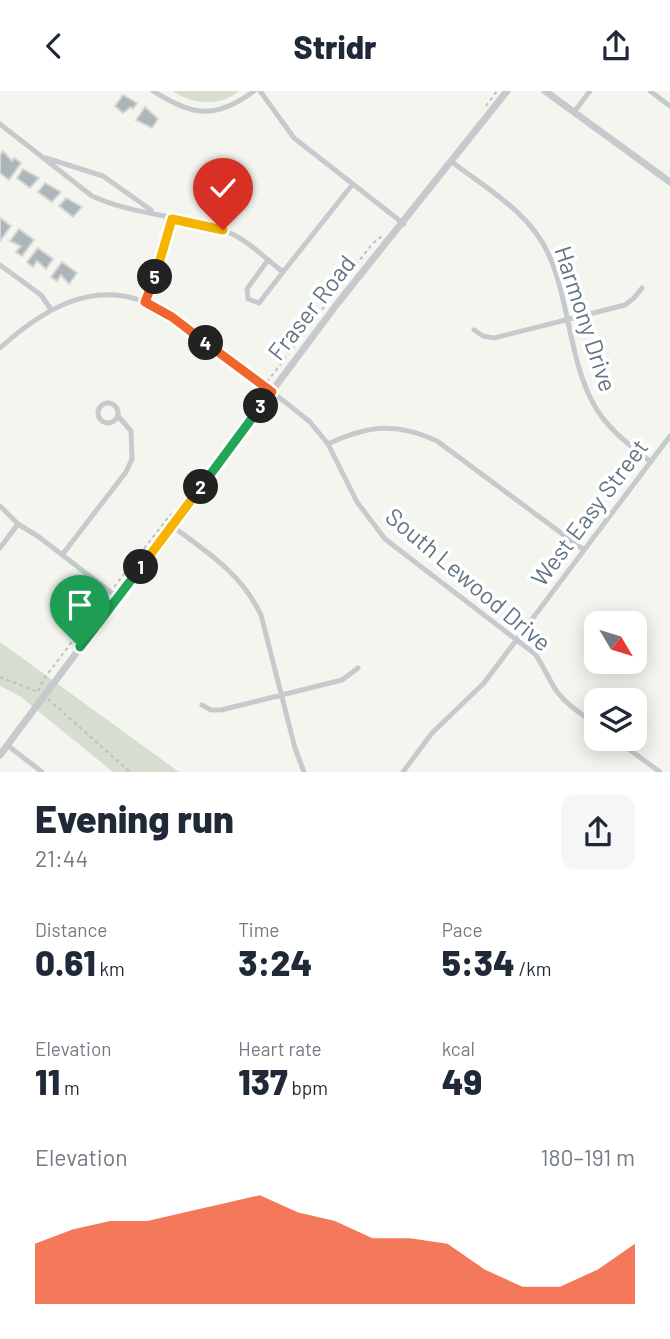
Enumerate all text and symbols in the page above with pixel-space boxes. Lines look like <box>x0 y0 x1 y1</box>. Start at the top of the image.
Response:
icon: back <box>35 27 73 65</box>
text: Stridr <box>294 27 376 65</box>
icon: share <box>597 27 635 65</box>
pin <box>193 158 253 230</box>
icon: check <box>204 169 242 207</box>
street label: Harmony Drive <box>549 242 624 395</box>
street label: Fraser Road <box>261 249 361 365</box>
pin: 5 <box>138 259 172 295</box>
text: 5 <box>149 265 160 288</box>
pin: 4 <box>188 325 224 361</box>
text: 4 <box>200 331 211 354</box>
pin: 3 <box>244 389 278 423</box>
text: 3 <box>255 394 266 417</box>
street label: West Easy Street <box>524 433 653 591</box>
pin: 2 <box>184 469 218 505</box>
text: 2 <box>195 475 206 498</box>
street label: South Lewood Drive <box>380 501 558 656</box>
pin: 1 <box>124 549 158 585</box>
text: 1 <box>137 555 144 578</box>
pin <box>50 575 110 647</box>
icon: arrive <box>61 586 99 624</box>
north arrow <box>584 611 648 674</box>
map controls <box>584 611 647 751</box>
button: layers <box>584 688 647 751</box>
text: Evening run <box>35 795 234 841</box>
button: share <box>561 795 635 869</box>
text: 21:44 <box>35 844 88 872</box>
text: Distance <box>35 918 107 941</box>
text: Time <box>238 918 279 941</box>
text: Pace <box>442 918 483 941</box>
text: 0.61 <box>35 941 96 983</box>
text: 3:24 <box>238 941 312 983</box>
text: 5:34 <box>442 941 515 983</box>
text: km <box>96 957 125 980</box>
text: /km <box>515 957 552 980</box>
text: Elevation <box>35 1037 112 1060</box>
text: Heart rate <box>238 1037 322 1060</box>
text: kcal <box>442 1037 475 1060</box>
text: 11 <box>35 1060 60 1102</box>
text: 137 <box>238 1060 288 1102</box>
text: 49 <box>442 1060 482 1102</box>
text: m <box>60 1076 80 1099</box>
text: bpm <box>288 1076 328 1099</box>
text: Elevation <box>35 1143 128 1171</box>
text: 180–191 m <box>540 1143 635 1171</box>

